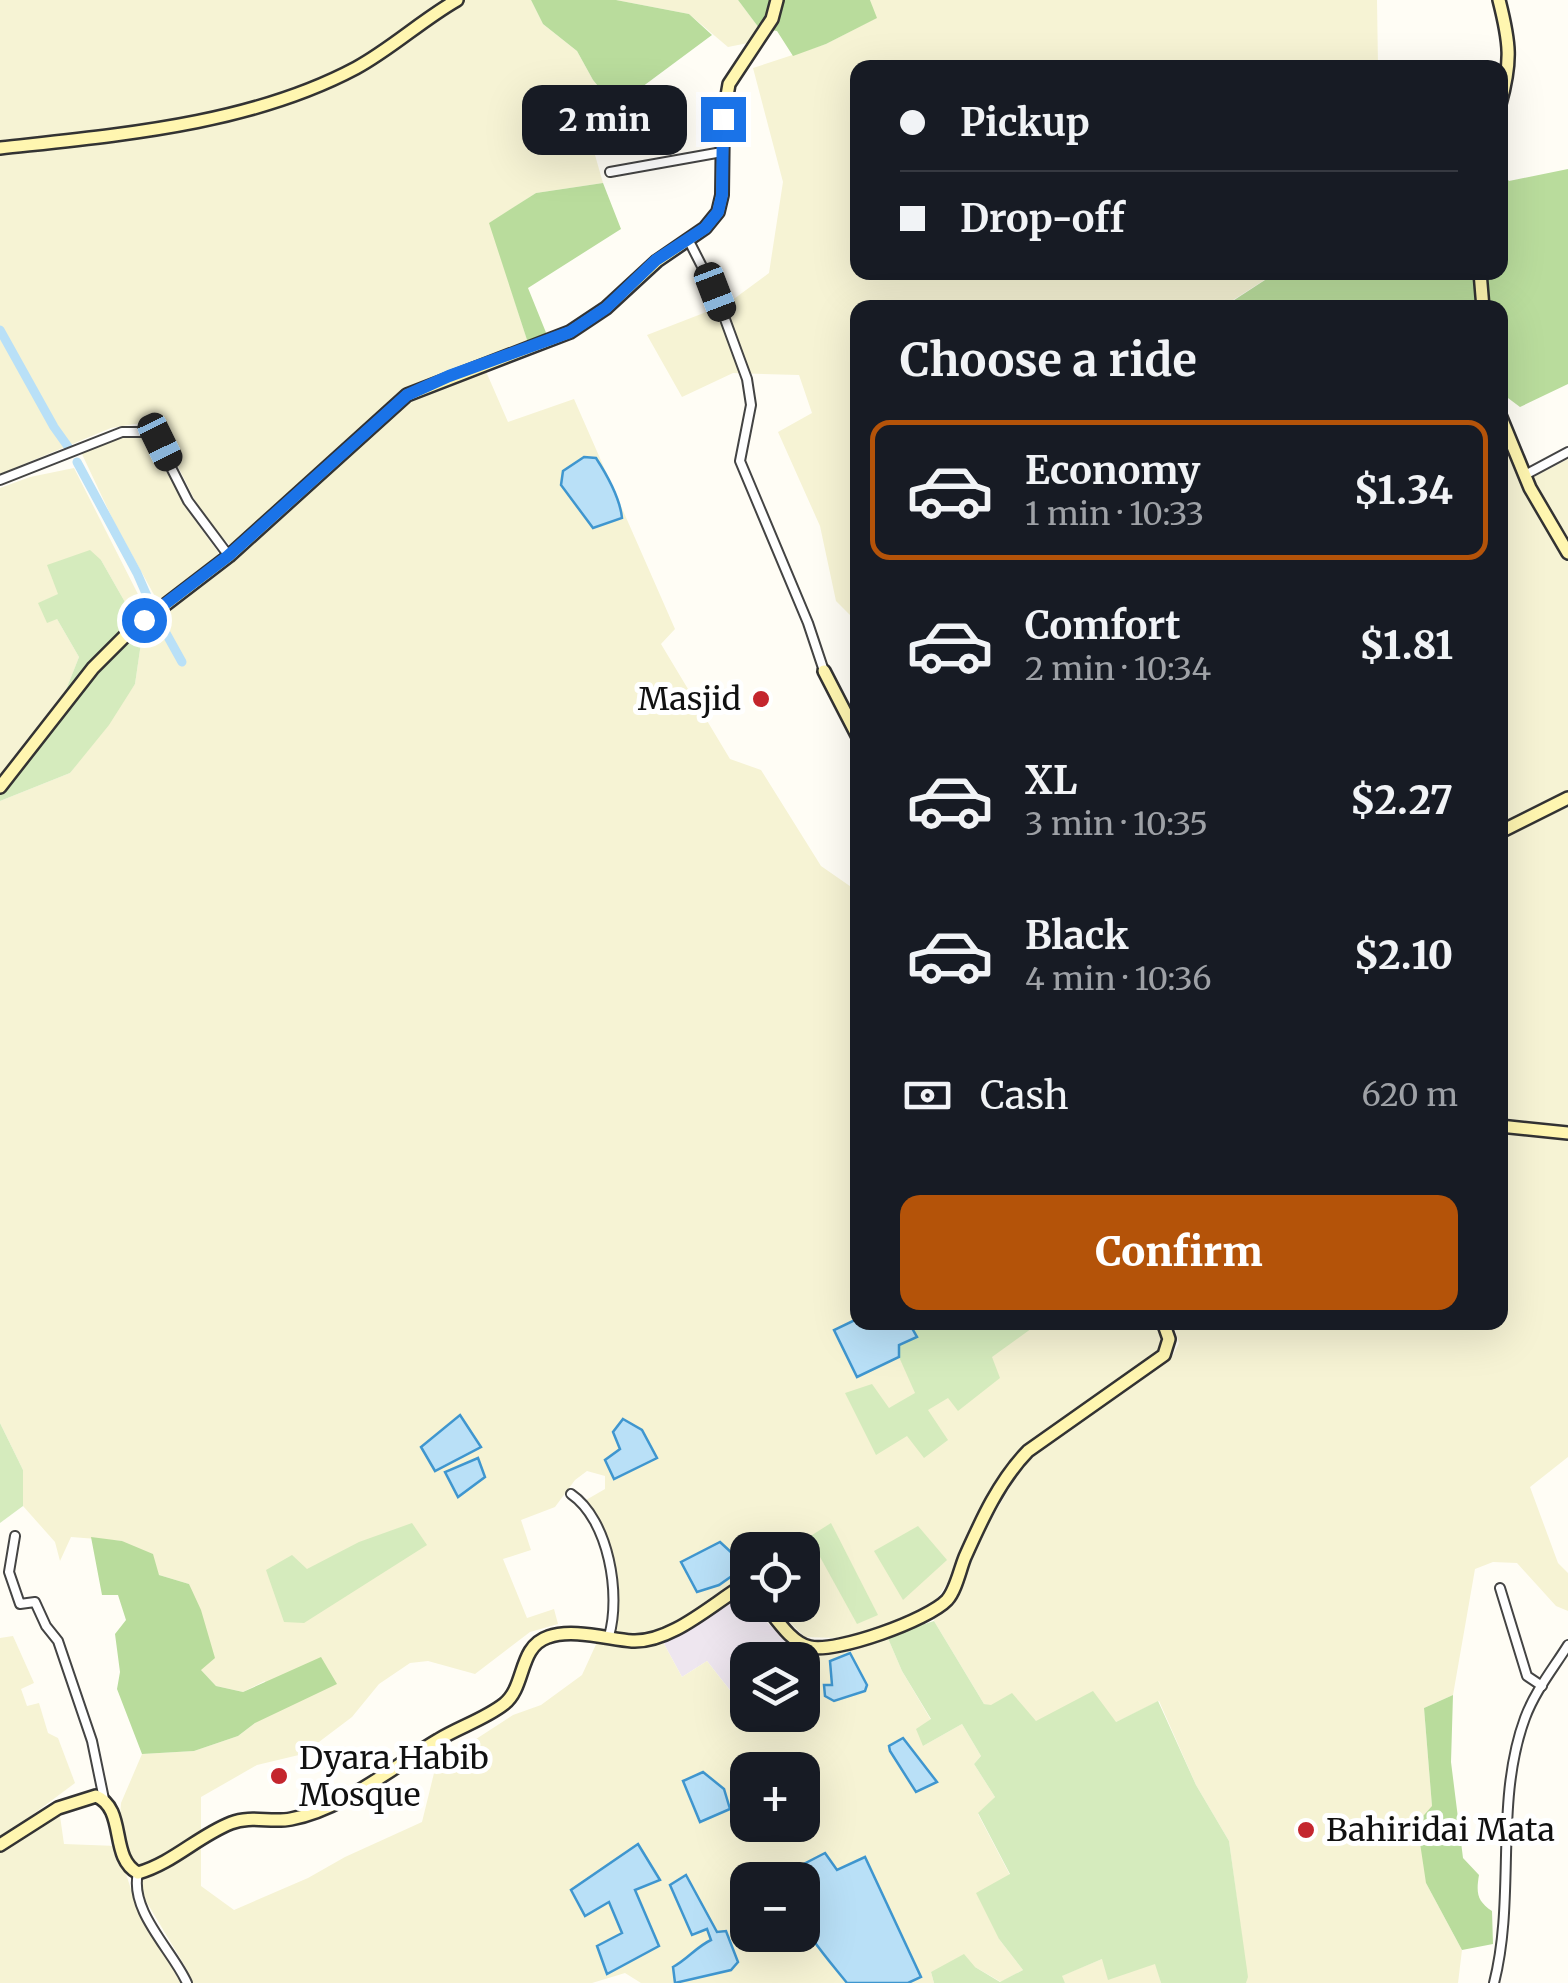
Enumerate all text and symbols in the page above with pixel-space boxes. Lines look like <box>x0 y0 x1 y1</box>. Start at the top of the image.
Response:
callout: 2 min <box>523 84 688 154</box>
route end <box>701 97 746 142</box>
text: Pickup <box>960 99 1090 146</box>
text: 2 min <box>559 100 650 140</box>
text: Drop-off <box>960 195 1125 242</box>
car <box>690 259 740 325</box>
text: Choose a ride <box>900 332 1197 388</box>
car <box>133 408 187 476</box>
icon: car <box>905 445 995 535</box>
text: Economy <box>1025 447 1200 494</box>
text: $1.34 <box>1354 467 1453 514</box>
text: 1 min · 10:33 <box>1025 494 1204 534</box>
route start <box>122 598 167 643</box>
icon: car <box>905 600 995 690</box>
text: Comfort <box>1025 602 1181 649</box>
text: $1.81 <box>1359 622 1453 669</box>
text: 2 min · 10:34 <box>1025 649 1211 689</box>
place label: Masjid <box>638 679 741 719</box>
marker: Masjid <box>750 688 772 710</box>
icon: car <box>905 755 995 845</box>
text: XL <box>1025 757 1077 804</box>
text: $2.27 <box>1350 777 1453 824</box>
text: 3 min · 10:35 <box>1025 804 1208 844</box>
icon: car <box>905 910 995 1000</box>
text: Black <box>1025 912 1129 959</box>
text: $2.10 <box>1354 932 1453 979</box>
text: 4 min · 10:36 <box>1025 959 1212 999</box>
icon: cash <box>900 1068 955 1123</box>
text: Cash <box>980 1072 1069 1119</box>
text: 620 m <box>1362 1075 1458 1115</box>
button: Confirm <box>900 1195 1458 1310</box>
map controls <box>730 1532 820 1952</box>
button: locate <box>730 1532 820 1622</box>
button: layers <box>730 1642 820 1732</box>
place label: Dyara Habib Mosque <box>299 1738 489 1815</box>
button: + <box>730 1752 820 1842</box>
marker: Dyara Habib Mosque <box>268 1765 290 1787</box>
place label: Bahiridai Mata <box>1326 1810 1555 1850</box>
marker: Bahiridai Mata <box>1295 1819 1317 1841</box>
button: − <box>730 1862 820 1952</box>

